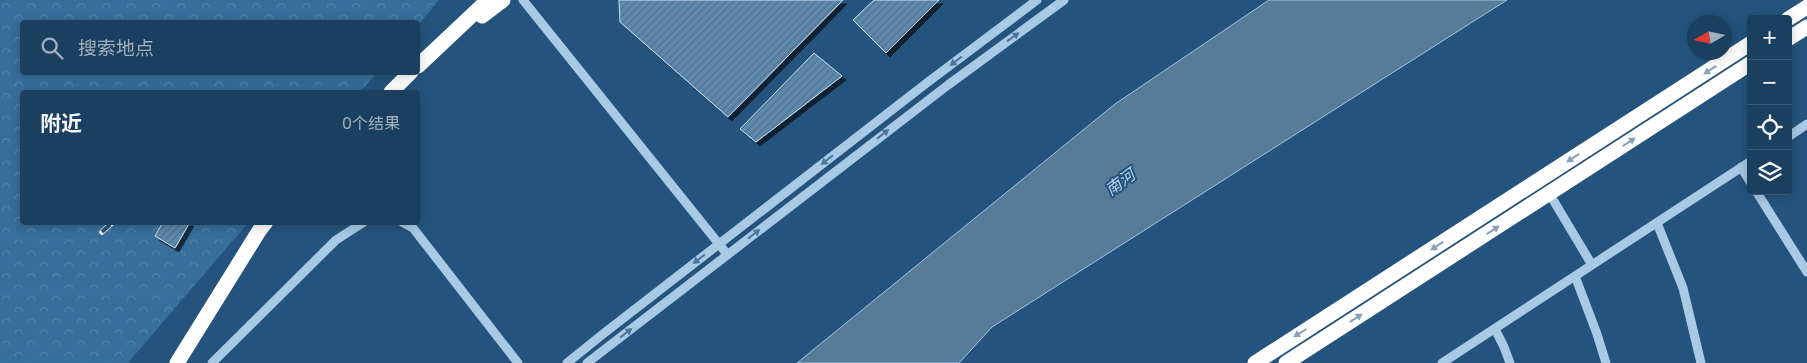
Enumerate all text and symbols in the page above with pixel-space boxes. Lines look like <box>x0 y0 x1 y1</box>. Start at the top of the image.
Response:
north arrow <box>1687 15 1732 60</box>
map controls <box>1747 15 1792 195</box>
button: + <box>1747 15 1792 60</box>
search box <box>20 20 420 75</box>
one-way arrow <box>1006 32 1020 42</box>
icon: search <box>38 34 66 62</box>
text: 搜索地点 <box>78 35 154 62</box>
one-way arrow <box>950 55 963 66</box>
button: − <box>1747 60 1792 105</box>
one-way arrow <box>1703 65 1716 74</box>
button: locate <box>1747 105 1792 150</box>
text: 附近 <box>40 109 82 138</box>
text: 0个结果 <box>342 112 400 135</box>
one-way arrow <box>876 129 889 140</box>
one-way arrow <box>1623 137 1636 146</box>
button: layers <box>1747 150 1792 195</box>
one-way arrow <box>1567 153 1580 163</box>
one-way arrow <box>821 154 834 165</box>
water label: 南河 <box>1101 162 1142 201</box>
one-way arrow <box>1486 225 1500 235</box>
one-way arrow <box>747 228 760 239</box>
one-way arrow <box>1430 242 1444 251</box>
one-way arrow <box>693 254 706 265</box>
one-way arrow <box>1350 313 1363 323</box>
one-way arrow <box>619 327 632 338</box>
one-way arrow <box>1293 329 1306 338</box>

